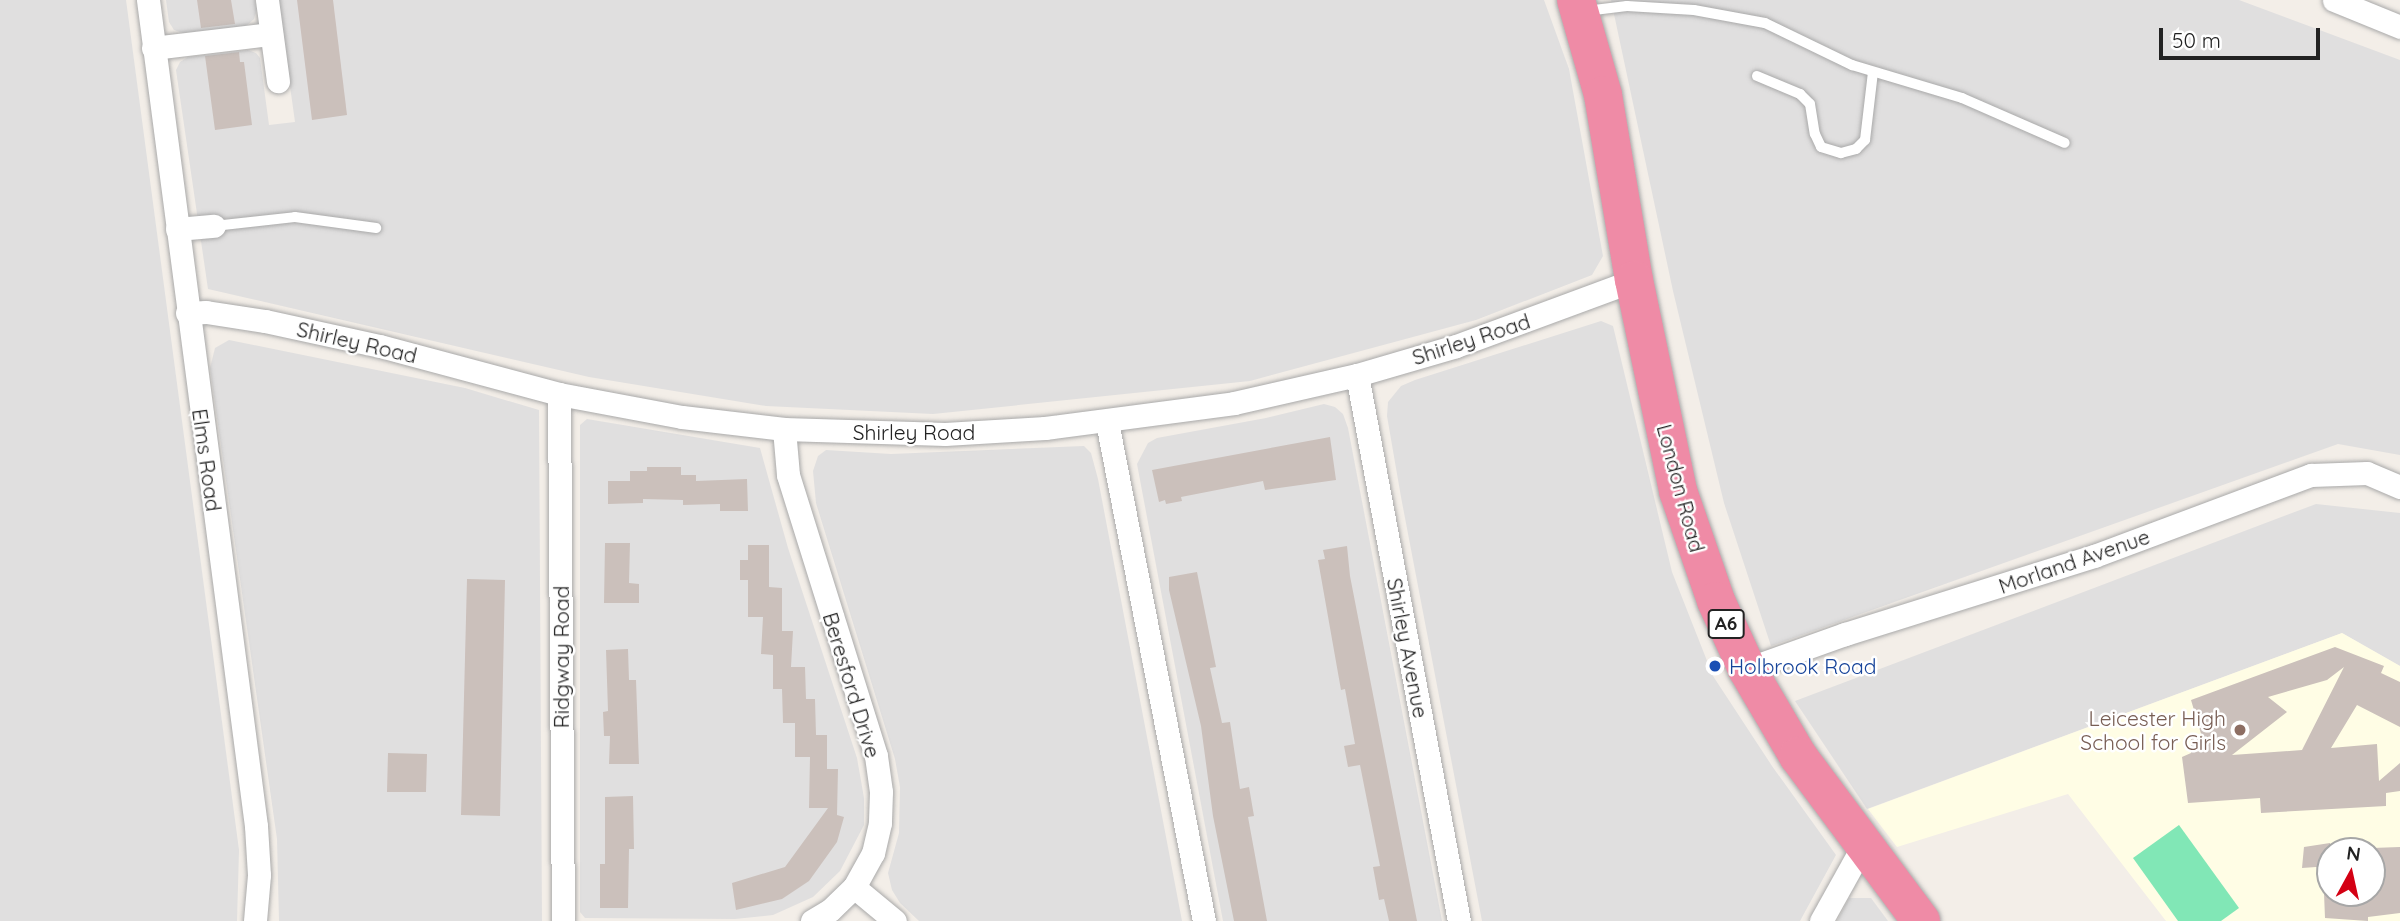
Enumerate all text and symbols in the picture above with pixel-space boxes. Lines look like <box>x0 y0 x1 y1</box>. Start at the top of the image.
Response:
scale bar <box>2162 14 2323 58</box>
text: 50 m <box>2172 27 2221 53</box>
street label: Shirley Road <box>1409 308 1533 370</box>
street label: Shirley Road <box>295 316 419 368</box>
street label: Elms Road <box>187 407 227 513</box>
street label: Shirley Road <box>853 419 975 445</box>
street label: London Road <box>1652 421 1710 555</box>
street label: Morland Avenue <box>1995 523 2153 599</box>
street label: Shirley Avenue <box>1382 576 1434 720</box>
street label: Ridgway Road <box>548 586 574 728</box>
road number: A6 <box>1707 608 1745 639</box>
street label: Beresford Drive <box>818 609 886 761</box>
place label: Holbrook Road <box>1729 653 1876 679</box>
marker: Holbrook Road <box>1707 658 1723 674</box>
place label: Leicester High School for Girls <box>2080 705 2226 755</box>
marker: Leicester High School for Girls <box>2232 722 2248 738</box>
north arrow <box>2316 837 2386 907</box>
text: N <box>2345 840 2362 866</box>

